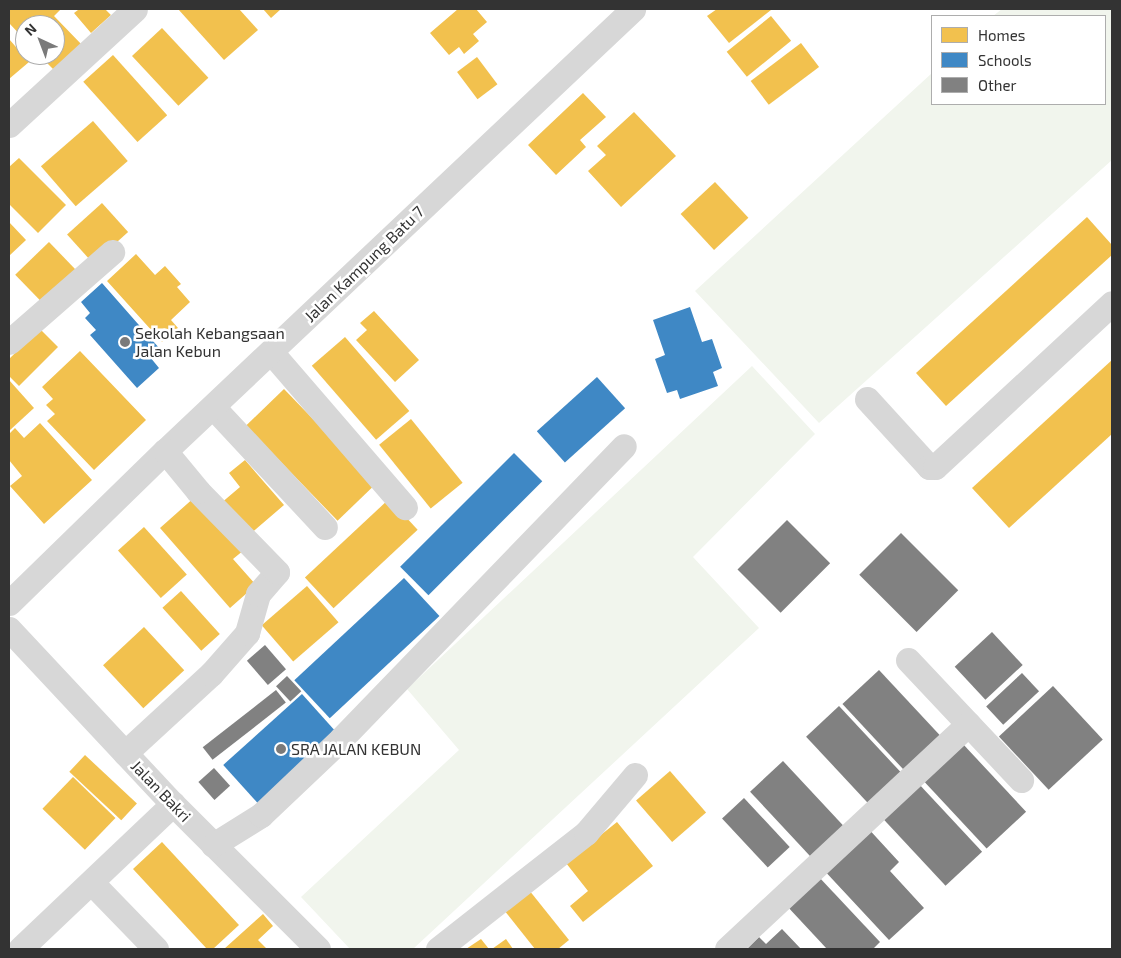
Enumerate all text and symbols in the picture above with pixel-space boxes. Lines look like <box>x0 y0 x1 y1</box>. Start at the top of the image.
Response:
north arrow <box>15 15 65 65</box>
legend <box>931 15 1106 105</box>
text: N <box>21 20 40 39</box>
text: Homes <box>978 26 1025 44</box>
text: Schools <box>978 51 1032 69</box>
text: Other <box>978 76 1017 94</box>
street label: Jalan Kampung Batu 7 <box>300 202 428 326</box>
place label: Sekolah Kebangsaan Jalan Kebun <box>135 323 285 361</box>
marker: Sekolah Kebangsaan Jalan Kebun <box>119 336 131 348</box>
place label: SRA JALAN KEBUN <box>291 739 422 759</box>
marker: SRA JALAN KEBUN <box>275 743 287 755</box>
street label: Jalan Bakri <box>127 756 195 826</box>

